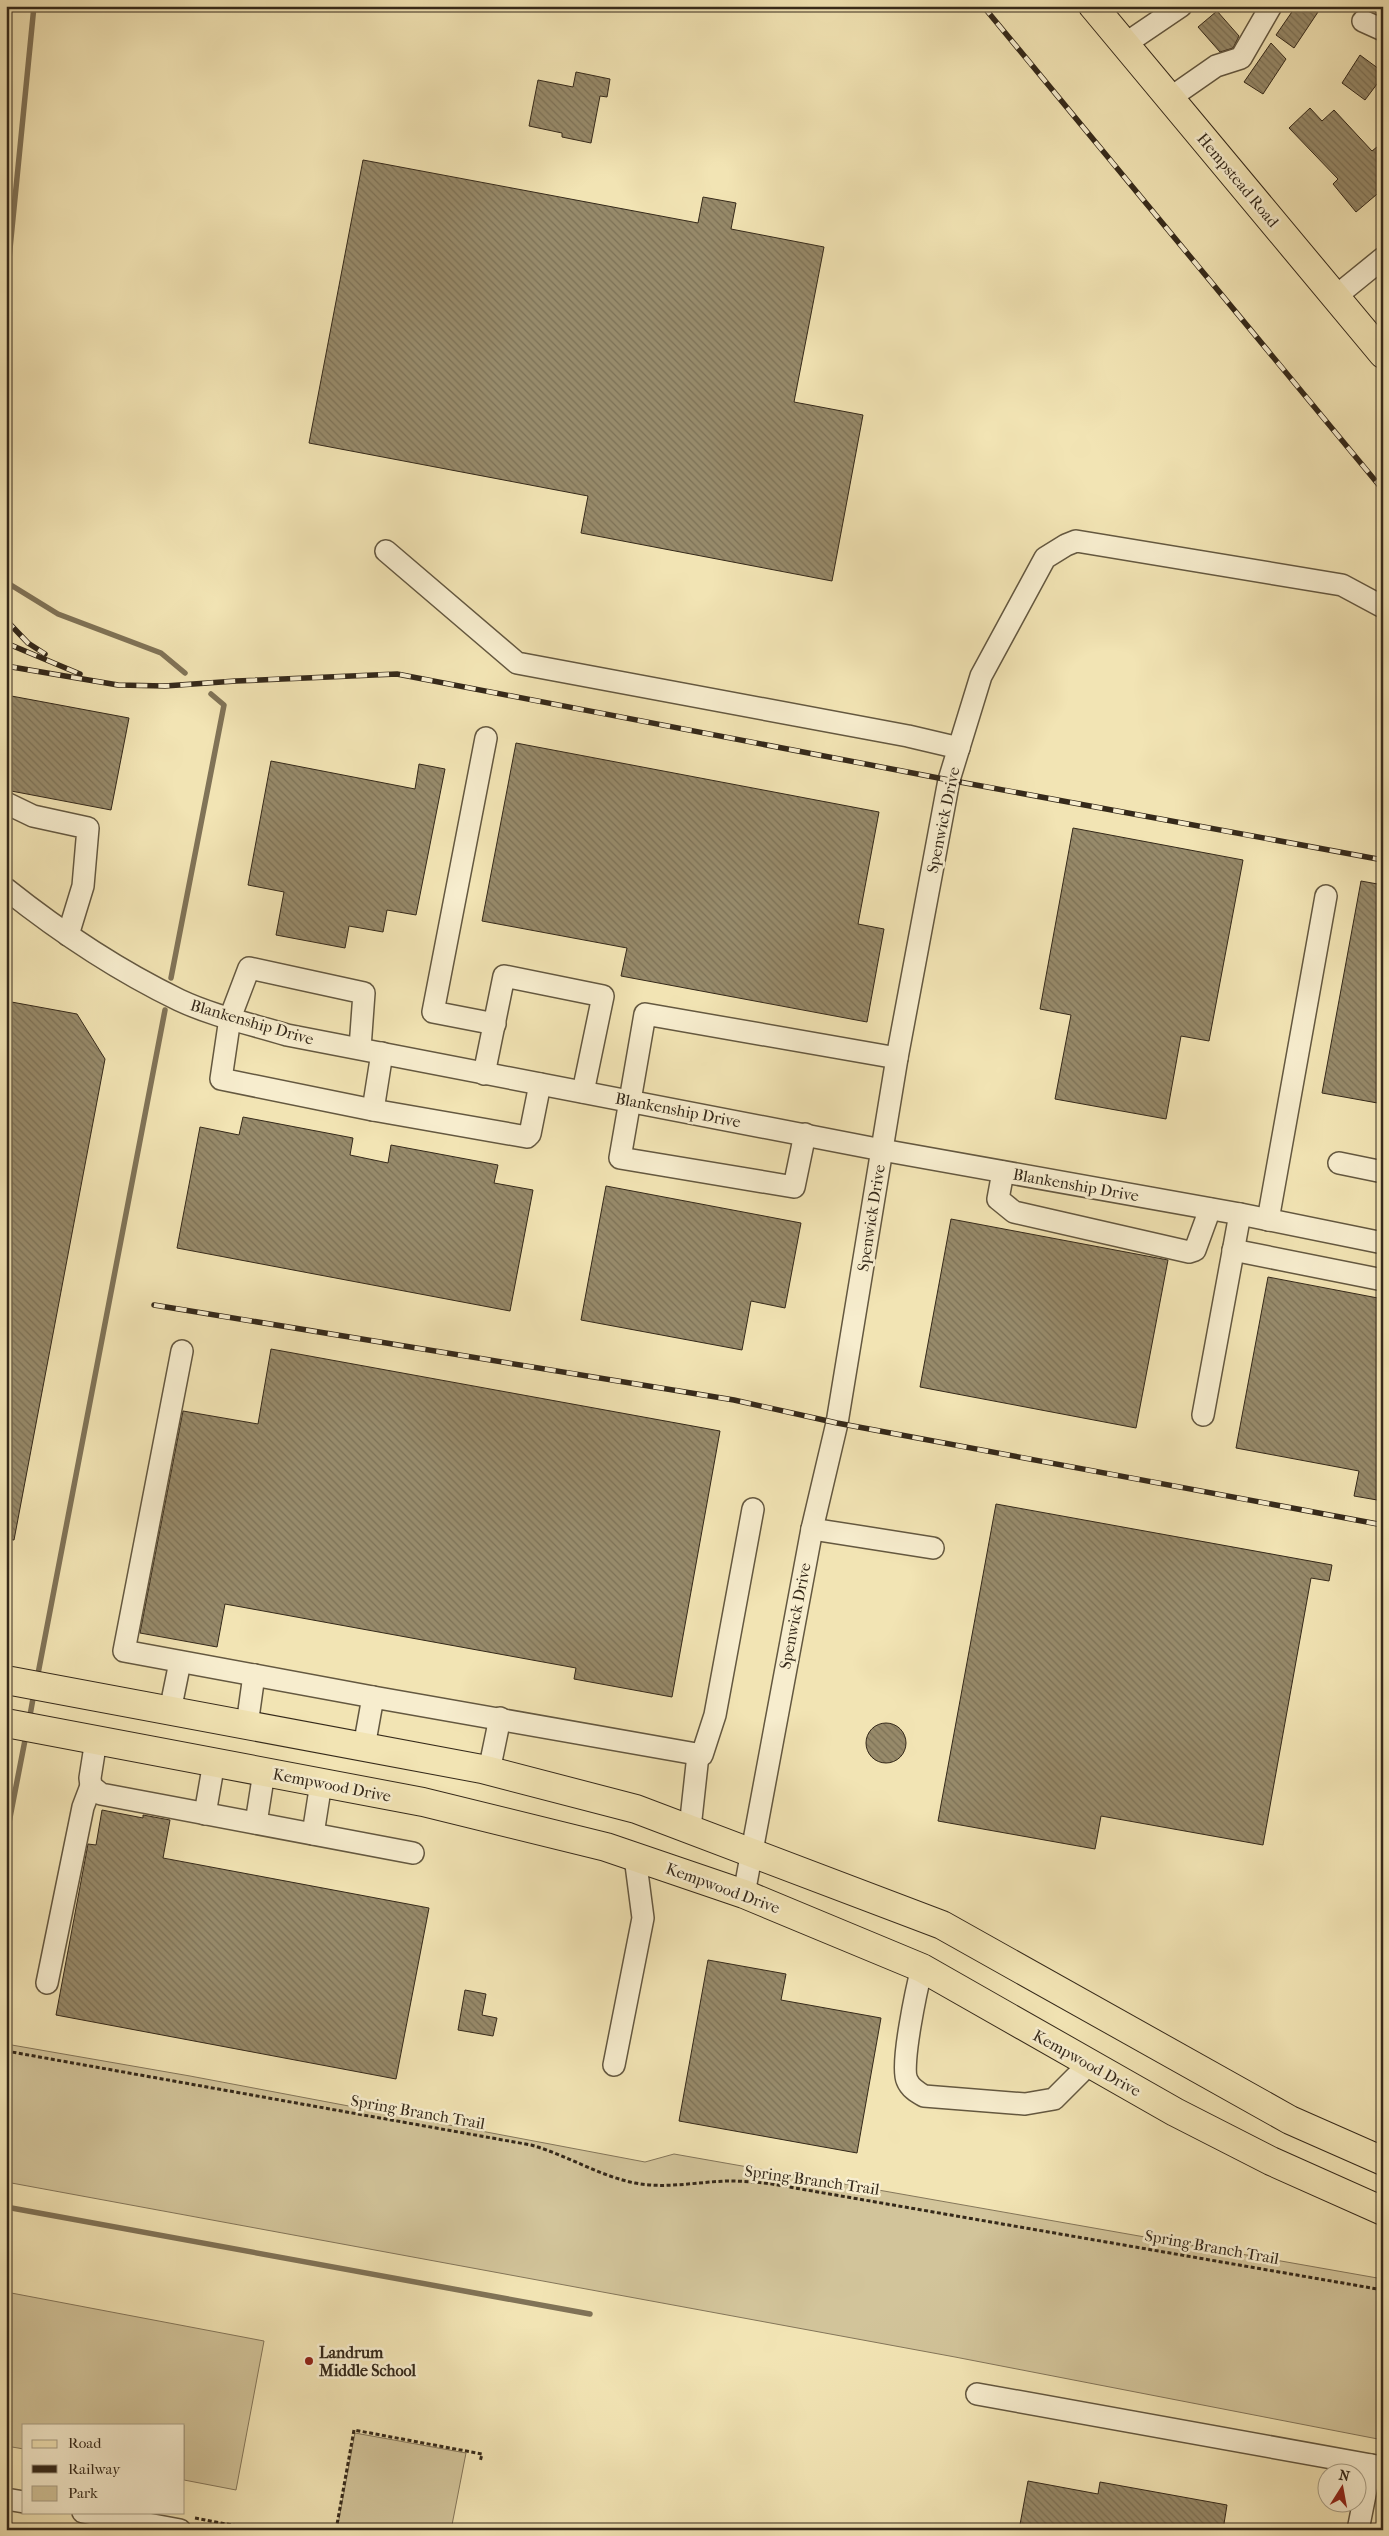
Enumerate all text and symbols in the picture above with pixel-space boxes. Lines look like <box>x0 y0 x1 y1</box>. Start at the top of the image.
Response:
street label: Hempstead Road <box>1193 129 1283 231</box>
street label: Spenwick Drive <box>922 765 964 875</box>
street label: Blankenship Drive <box>188 995 316 1049</box>
street label: Blankenship Drive <box>614 1089 742 1132</box>
street label: Spenwick Drive <box>853 1163 889 1273</box>
street label: Blankenship Drive <box>1012 1165 1141 1205</box>
street label: Spenwick Drive <box>775 1561 815 1671</box>
street label: Kempwood Drive <box>271 1764 393 1806</box>
street label: Kempwood Drive <box>663 1859 783 1917</box>
street label: Kempwood Drive <box>1030 2026 1144 2100</box>
street label: Spring Branch Trail <box>349 2091 487 2133</box>
street label: Spring Branch Trail <box>743 2161 881 2199</box>
street label: Spring Branch Trail <box>1143 2226 1281 2268</box>
place label: Landrum Middle School <box>318 2343 417 2380</box>
marker: Landrum Middle School <box>303 2355 315 2367</box>
legend <box>22 2424 185 2514</box>
text: Road <box>68 2434 102 2452</box>
text: Railway <box>68 2460 121 2478</box>
north arrow <box>1316 2464 1366 2514</box>
text: N <box>1338 2466 1352 2485</box>
text: Park <box>68 2484 98 2502</box>

